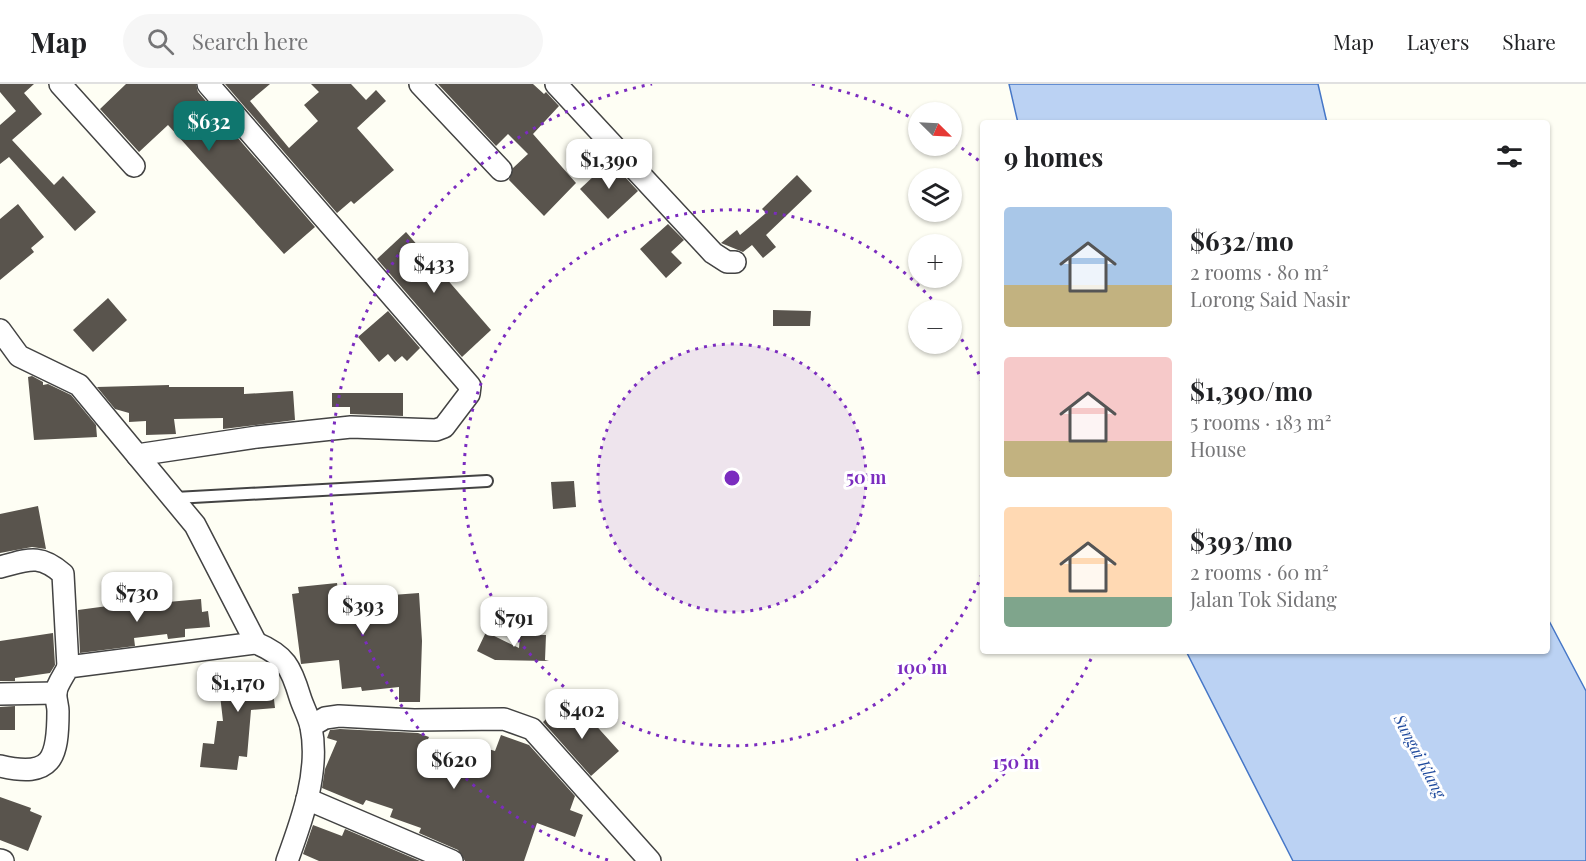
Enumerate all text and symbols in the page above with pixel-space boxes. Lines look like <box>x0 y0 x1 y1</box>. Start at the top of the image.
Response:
search box <box>123 14 543 68</box>
text: Map <box>30 23 87 60</box>
icon: search <box>144 25 177 58</box>
text: Search here <box>192 26 308 56</box>
text: Map <box>1333 27 1374 55</box>
text: Layers <box>1407 27 1469 55</box>
text: Share <box>1502 27 1556 55</box>
pin: $632 <box>173 101 245 152</box>
north arrow <box>908 102 962 156</box>
map controls <box>908 102 962 354</box>
text: $632 <box>188 107 230 134</box>
pin: $1,390 <box>560 139 658 190</box>
text: 9 homes <box>1004 139 1103 174</box>
icon: filters <box>1493 140 1526 173</box>
text: $1,390 <box>580 145 638 172</box>
button: layers <box>908 168 962 222</box>
text: $632/mo <box>1190 223 1294 258</box>
icon: home <box>1052 231 1124 303</box>
button: + <box>908 234 962 288</box>
pin: $433 <box>398 243 470 294</box>
text: $433 <box>413 249 455 276</box>
text: 2 rooms · 80 m² <box>1190 258 1329 285</box>
text: Lorong Said Nasir <box>1190 285 1350 312</box>
button: − <box>908 300 962 354</box>
text: $1,390/mo <box>1190 373 1313 408</box>
icon: home <box>1052 381 1124 453</box>
text: 5 rooms · 183 m² <box>1190 408 1331 435</box>
text: House <box>1190 435 1246 462</box>
text: 50 m <box>846 465 887 489</box>
centre of rings <box>722 468 742 488</box>
text: $393/mo <box>1190 523 1292 558</box>
icon: home <box>1052 531 1124 603</box>
text: 2 rooms · 60 m² <box>1190 558 1329 585</box>
pin: $730 <box>101 572 173 623</box>
text: $730 <box>115 578 159 605</box>
pin: $393 <box>327 585 399 636</box>
text: Jalan Tok Sidang <box>1190 585 1337 612</box>
text: $393 <box>342 591 384 618</box>
pin: $791 <box>478 597 550 648</box>
text: $791 <box>494 603 534 630</box>
text: 100 m <box>897 655 948 679</box>
pin: $1,170 <box>189 662 287 713</box>
text: $1,170 <box>211 668 265 695</box>
pin: $402 <box>546 689 618 740</box>
text: $402 <box>559 695 605 722</box>
water label: Sungai Klang <box>1389 709 1452 803</box>
pin: $620 <box>418 739 490 790</box>
text: $620 <box>431 745 477 772</box>
text: 150 m <box>992 750 1040 774</box>

